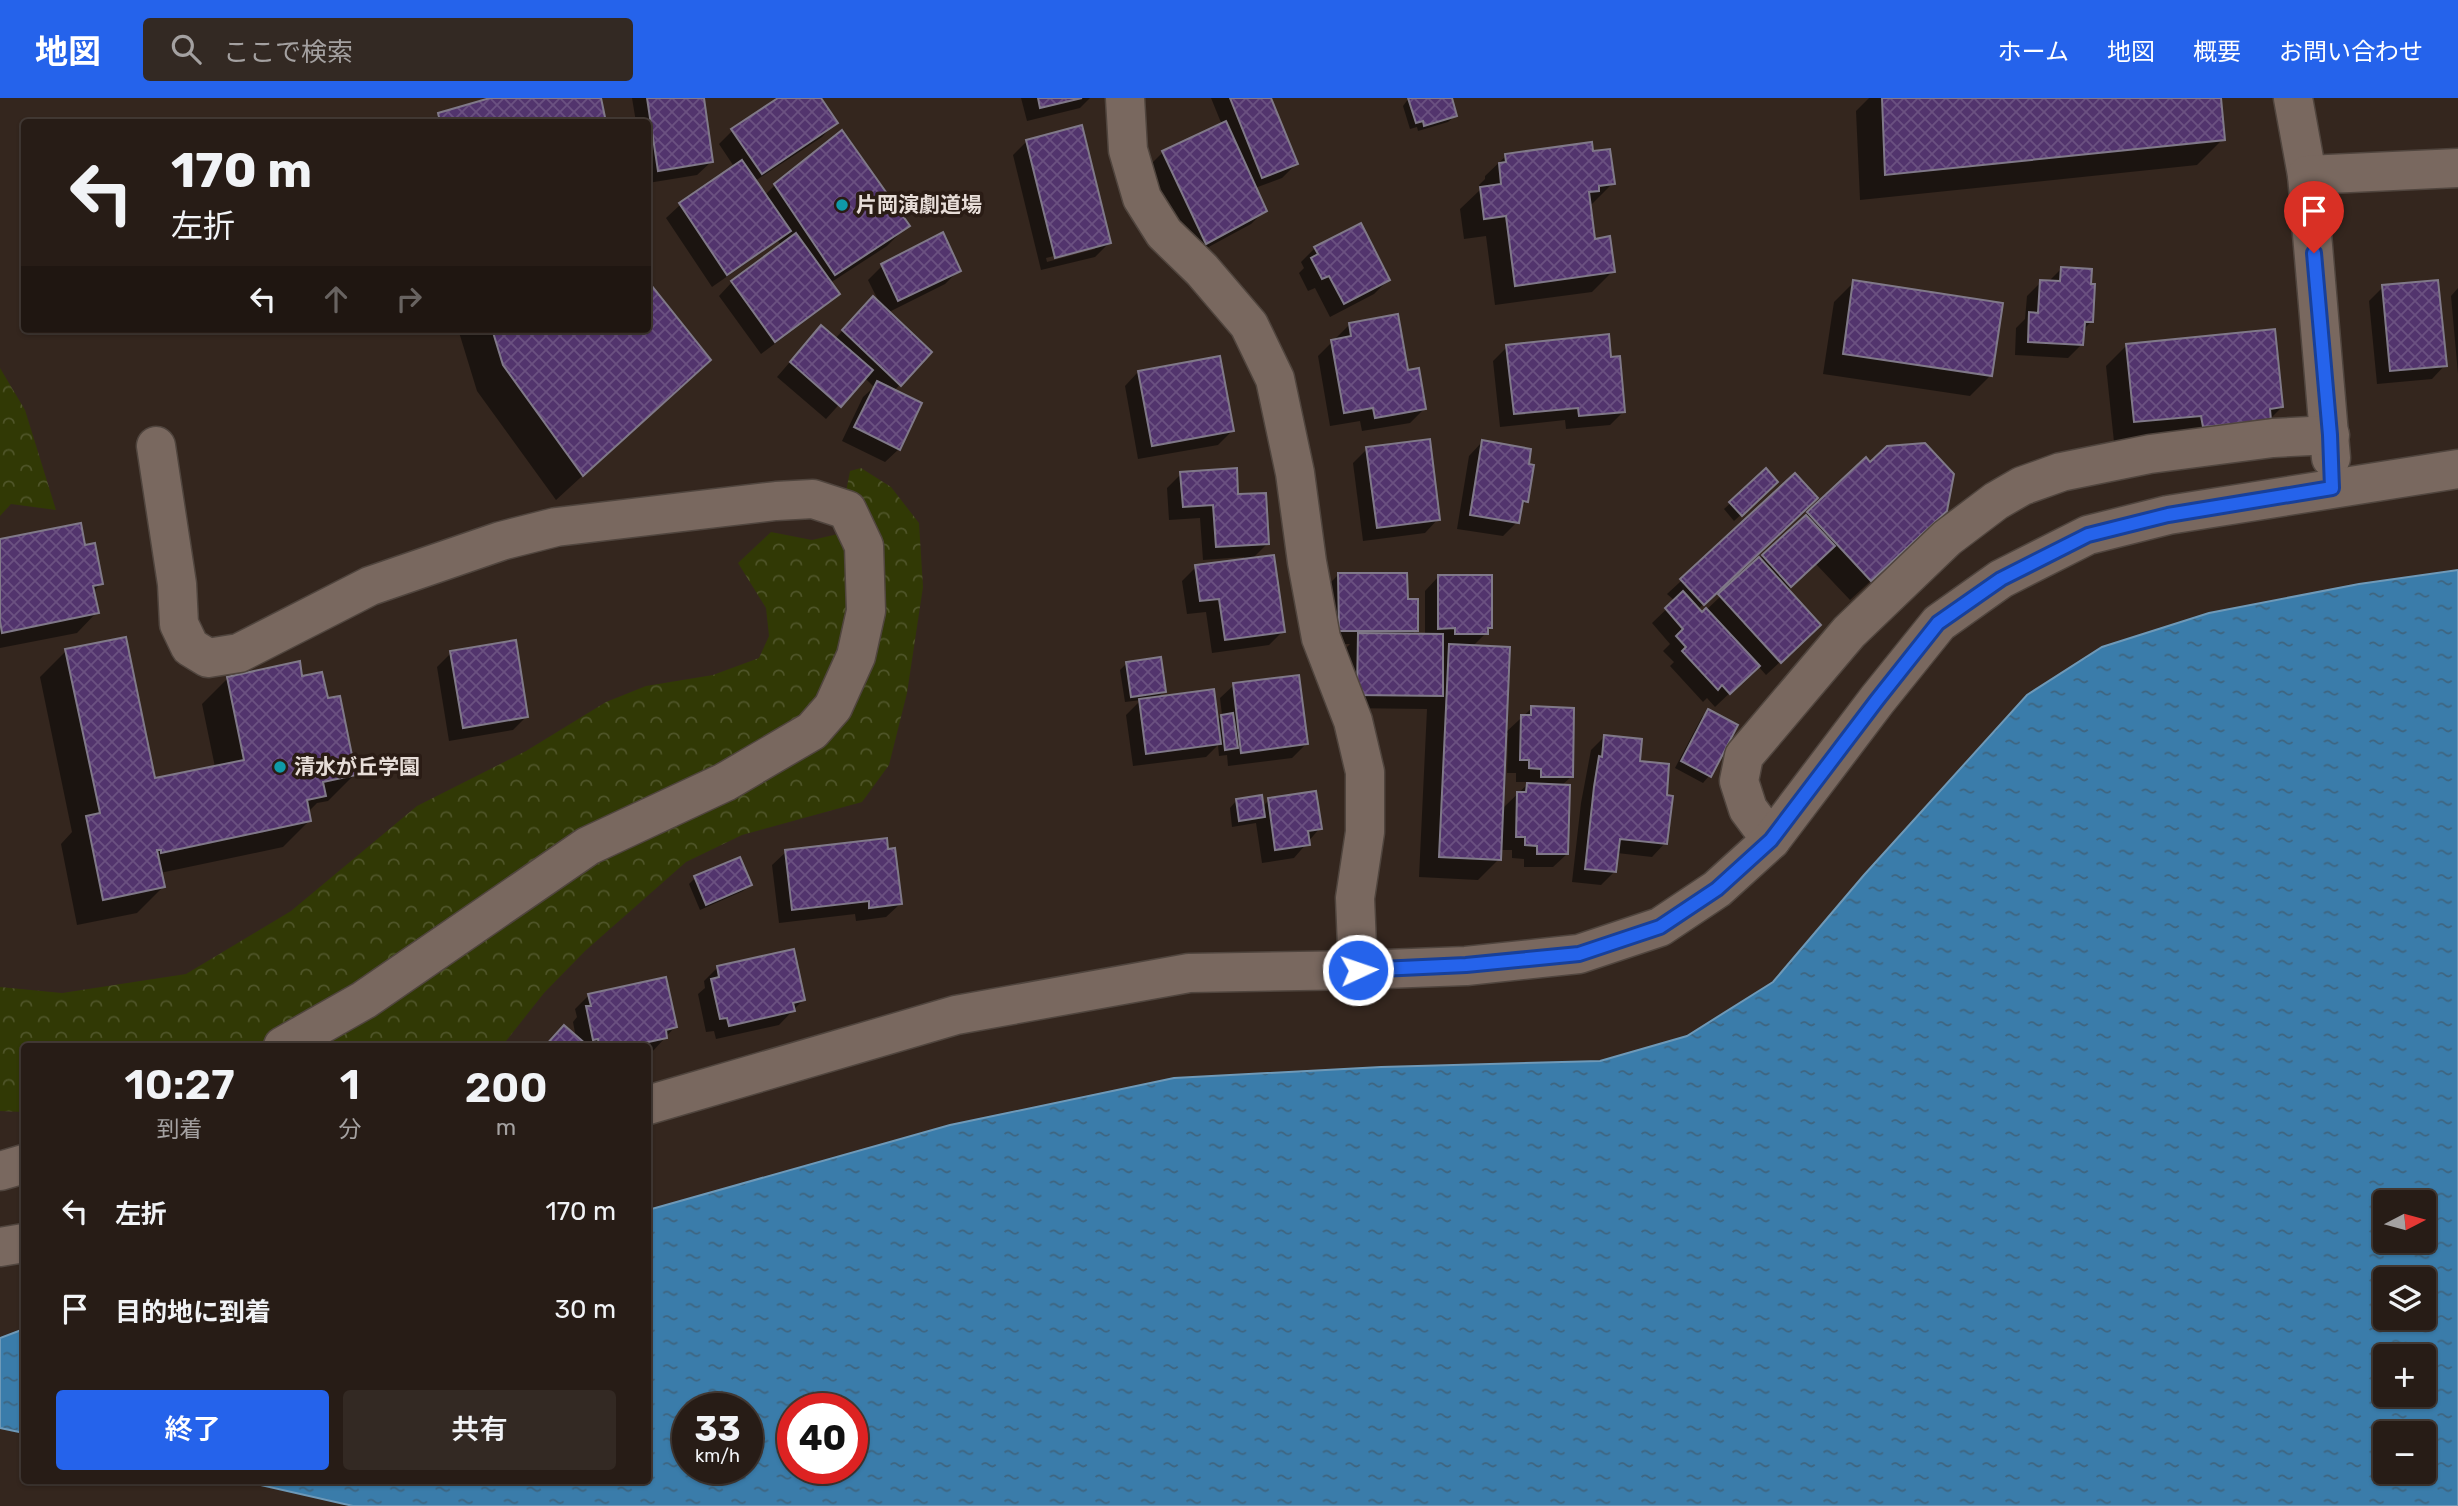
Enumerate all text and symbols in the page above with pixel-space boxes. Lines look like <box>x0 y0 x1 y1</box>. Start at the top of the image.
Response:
search box <box>143 18 633 81</box>
icon: search <box>167 30 205 68</box>
text: 地図 <box>35 32 101 71</box>
text: ここで検索 <box>223 37 353 68</box>
text: ホーム <box>1998 38 2069 66</box>
text: 地図 <box>2107 38 2155 66</box>
text: 概要 <box>2193 38 2241 66</box>
text: お問い合わせ <box>2279 38 2423 66</box>
text: 170 m <box>171 141 312 199</box>
icon: left <box>56 147 147 238</box>
pin <box>2284 181 2344 253</box>
place label: 片岡演劇道場 <box>856 192 982 217</box>
icon: arrive <box>2295 192 2333 230</box>
marker: 片岡演劇道場 <box>834 197 850 213</box>
text: 左折 <box>171 207 235 245</box>
icon: left <box>244 280 282 318</box>
icon: ahead <box>317 280 355 318</box>
icon: right <box>390 280 428 318</box>
place label: 清水が丘学園 <box>294 754 420 779</box>
marker: 清水が丘学園 <box>272 759 288 775</box>
position arrow <box>1321 933 1395 1007</box>
text: 10:27 <box>125 1060 235 1110</box>
text: 1 <box>340 1060 360 1110</box>
text: 200 <box>465 1063 547 1113</box>
text: m <box>496 1113 516 1141</box>
text: 到着 <box>157 1115 203 1143</box>
text: 分 <box>338 1115 361 1143</box>
north arrow <box>2373 1190 2436 1253</box>
map controls <box>2373 1190 2436 1484</box>
icon: left <box>56 1192 94 1230</box>
text: 170 m <box>546 1196 616 1227</box>
text: 左折 <box>115 1199 167 1230</box>
button: layers <box>2373 1267 2436 1330</box>
icon: arrive <box>56 1290 94 1328</box>
text: 30 m <box>554 1294 616 1325</box>
text: 目的地に到着 <box>115 1297 271 1328</box>
button: + <box>2373 1344 2436 1407</box>
button: 終了 <box>56 1390 329 1470</box>
button: 共有 <box>343 1390 616 1470</box>
speed limit sign: 40 <box>777 1393 868 1484</box>
text: 33 <box>694 1408 741 1450</box>
button: − <box>2373 1421 2436 1484</box>
text: km/h <box>695 1445 740 1467</box>

